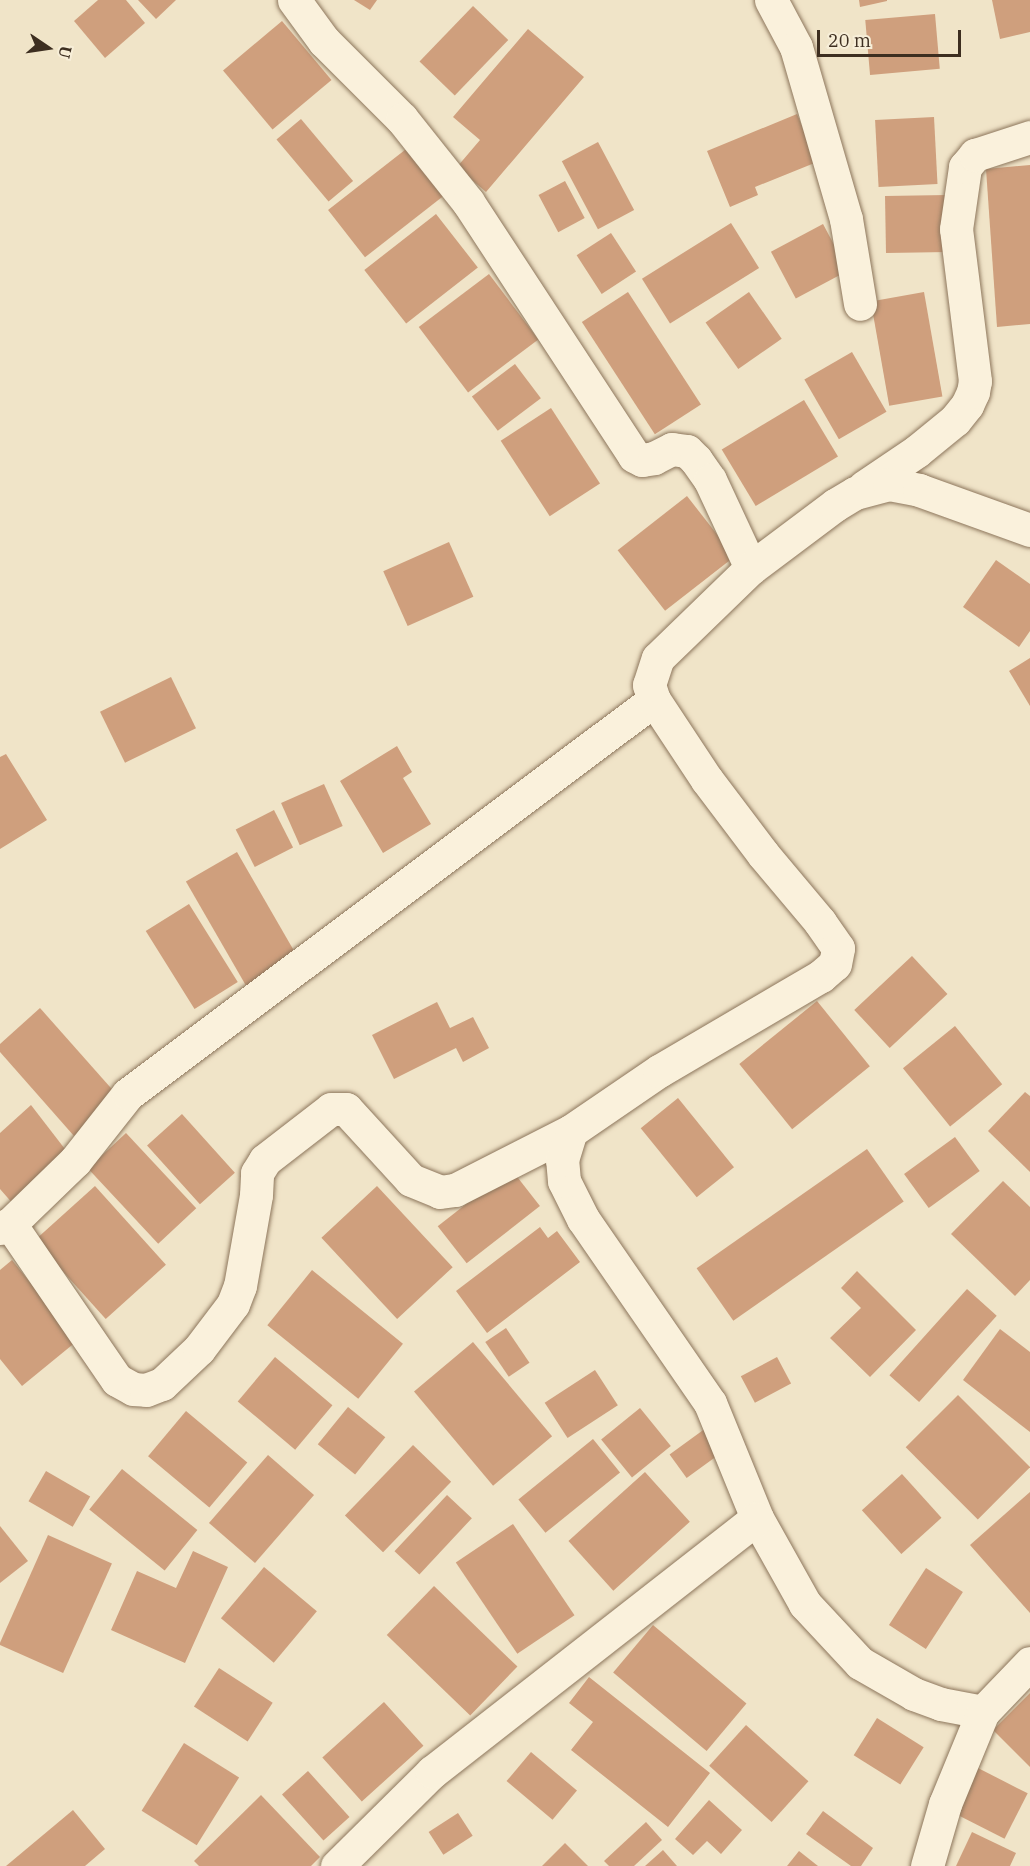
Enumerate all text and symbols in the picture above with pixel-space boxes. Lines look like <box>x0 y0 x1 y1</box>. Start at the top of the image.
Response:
north arrow <box>18 18 78 78</box>
scale bar <box>820 18 964 56</box>
text: 20 m <box>828 29 871 52</box>
text: U <box>54 44 77 60</box>

